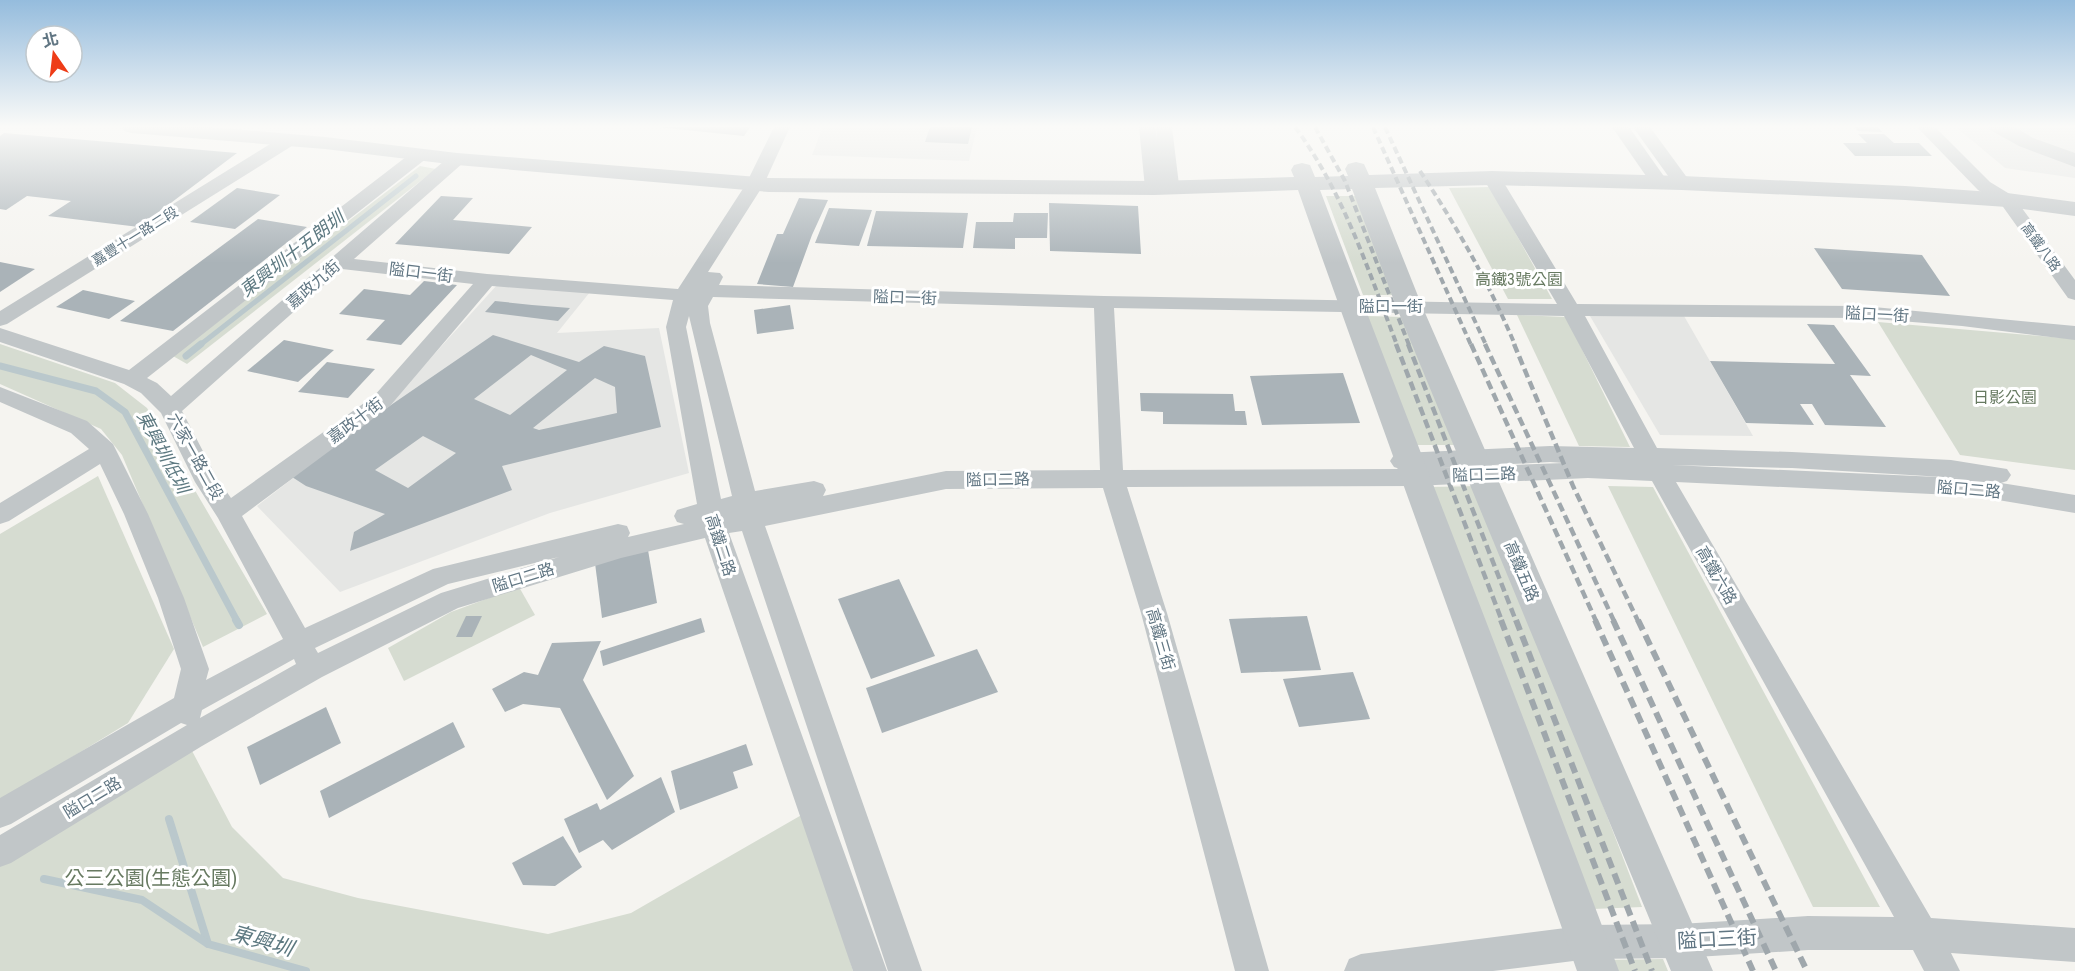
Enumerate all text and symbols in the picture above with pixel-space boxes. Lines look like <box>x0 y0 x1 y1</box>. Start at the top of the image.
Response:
north arrow <box>24 24 84 84</box>
text: 北 <box>40 29 61 51</box>
street label: 嘉豐十一路二段 <box>89 203 181 269</box>
water label: 東興圳十五朗圳 <box>236 205 350 301</box>
street label: 高鐵八路 <box>2018 220 2064 274</box>
street label: 嘉政九街 <box>283 256 344 313</box>
street label: 隘口一街 <box>388 259 454 286</box>
park label: 高鐵3號公園 <box>1475 270 1563 289</box>
street label: 隘口一街 <box>873 287 937 308</box>
street label: 隘口一街 <box>1359 297 1423 316</box>
street label: 隘口一街 <box>1845 303 1909 326</box>
park label: 日影公園 <box>1973 388 2037 407</box>
street label: 嘉政十街 <box>324 394 387 447</box>
water label: 東興圳低圳 <box>133 407 195 499</box>
street label: 六家一路二段 <box>164 410 227 503</box>
street label: 隘口二路 <box>1452 464 1516 485</box>
street label: 隘口二路 <box>966 469 1030 490</box>
street label: 隘口二路 <box>1936 477 2002 502</box>
street label: 高鐵二路 <box>702 512 739 579</box>
street label: 高鐵五路 <box>1500 538 1543 604</box>
street label: 高鐵六路 <box>1692 543 1741 608</box>
street label: 隘口二路 <box>490 559 557 596</box>
street label: 高鐵三街 <box>1143 606 1178 673</box>
street label: 隘口二路 <box>60 773 125 822</box>
park label: 公三公園(生態公園) <box>65 866 237 890</box>
water label: 東興圳 <box>228 921 298 962</box>
street label: 隘口三街 <box>1676 925 1758 953</box>

